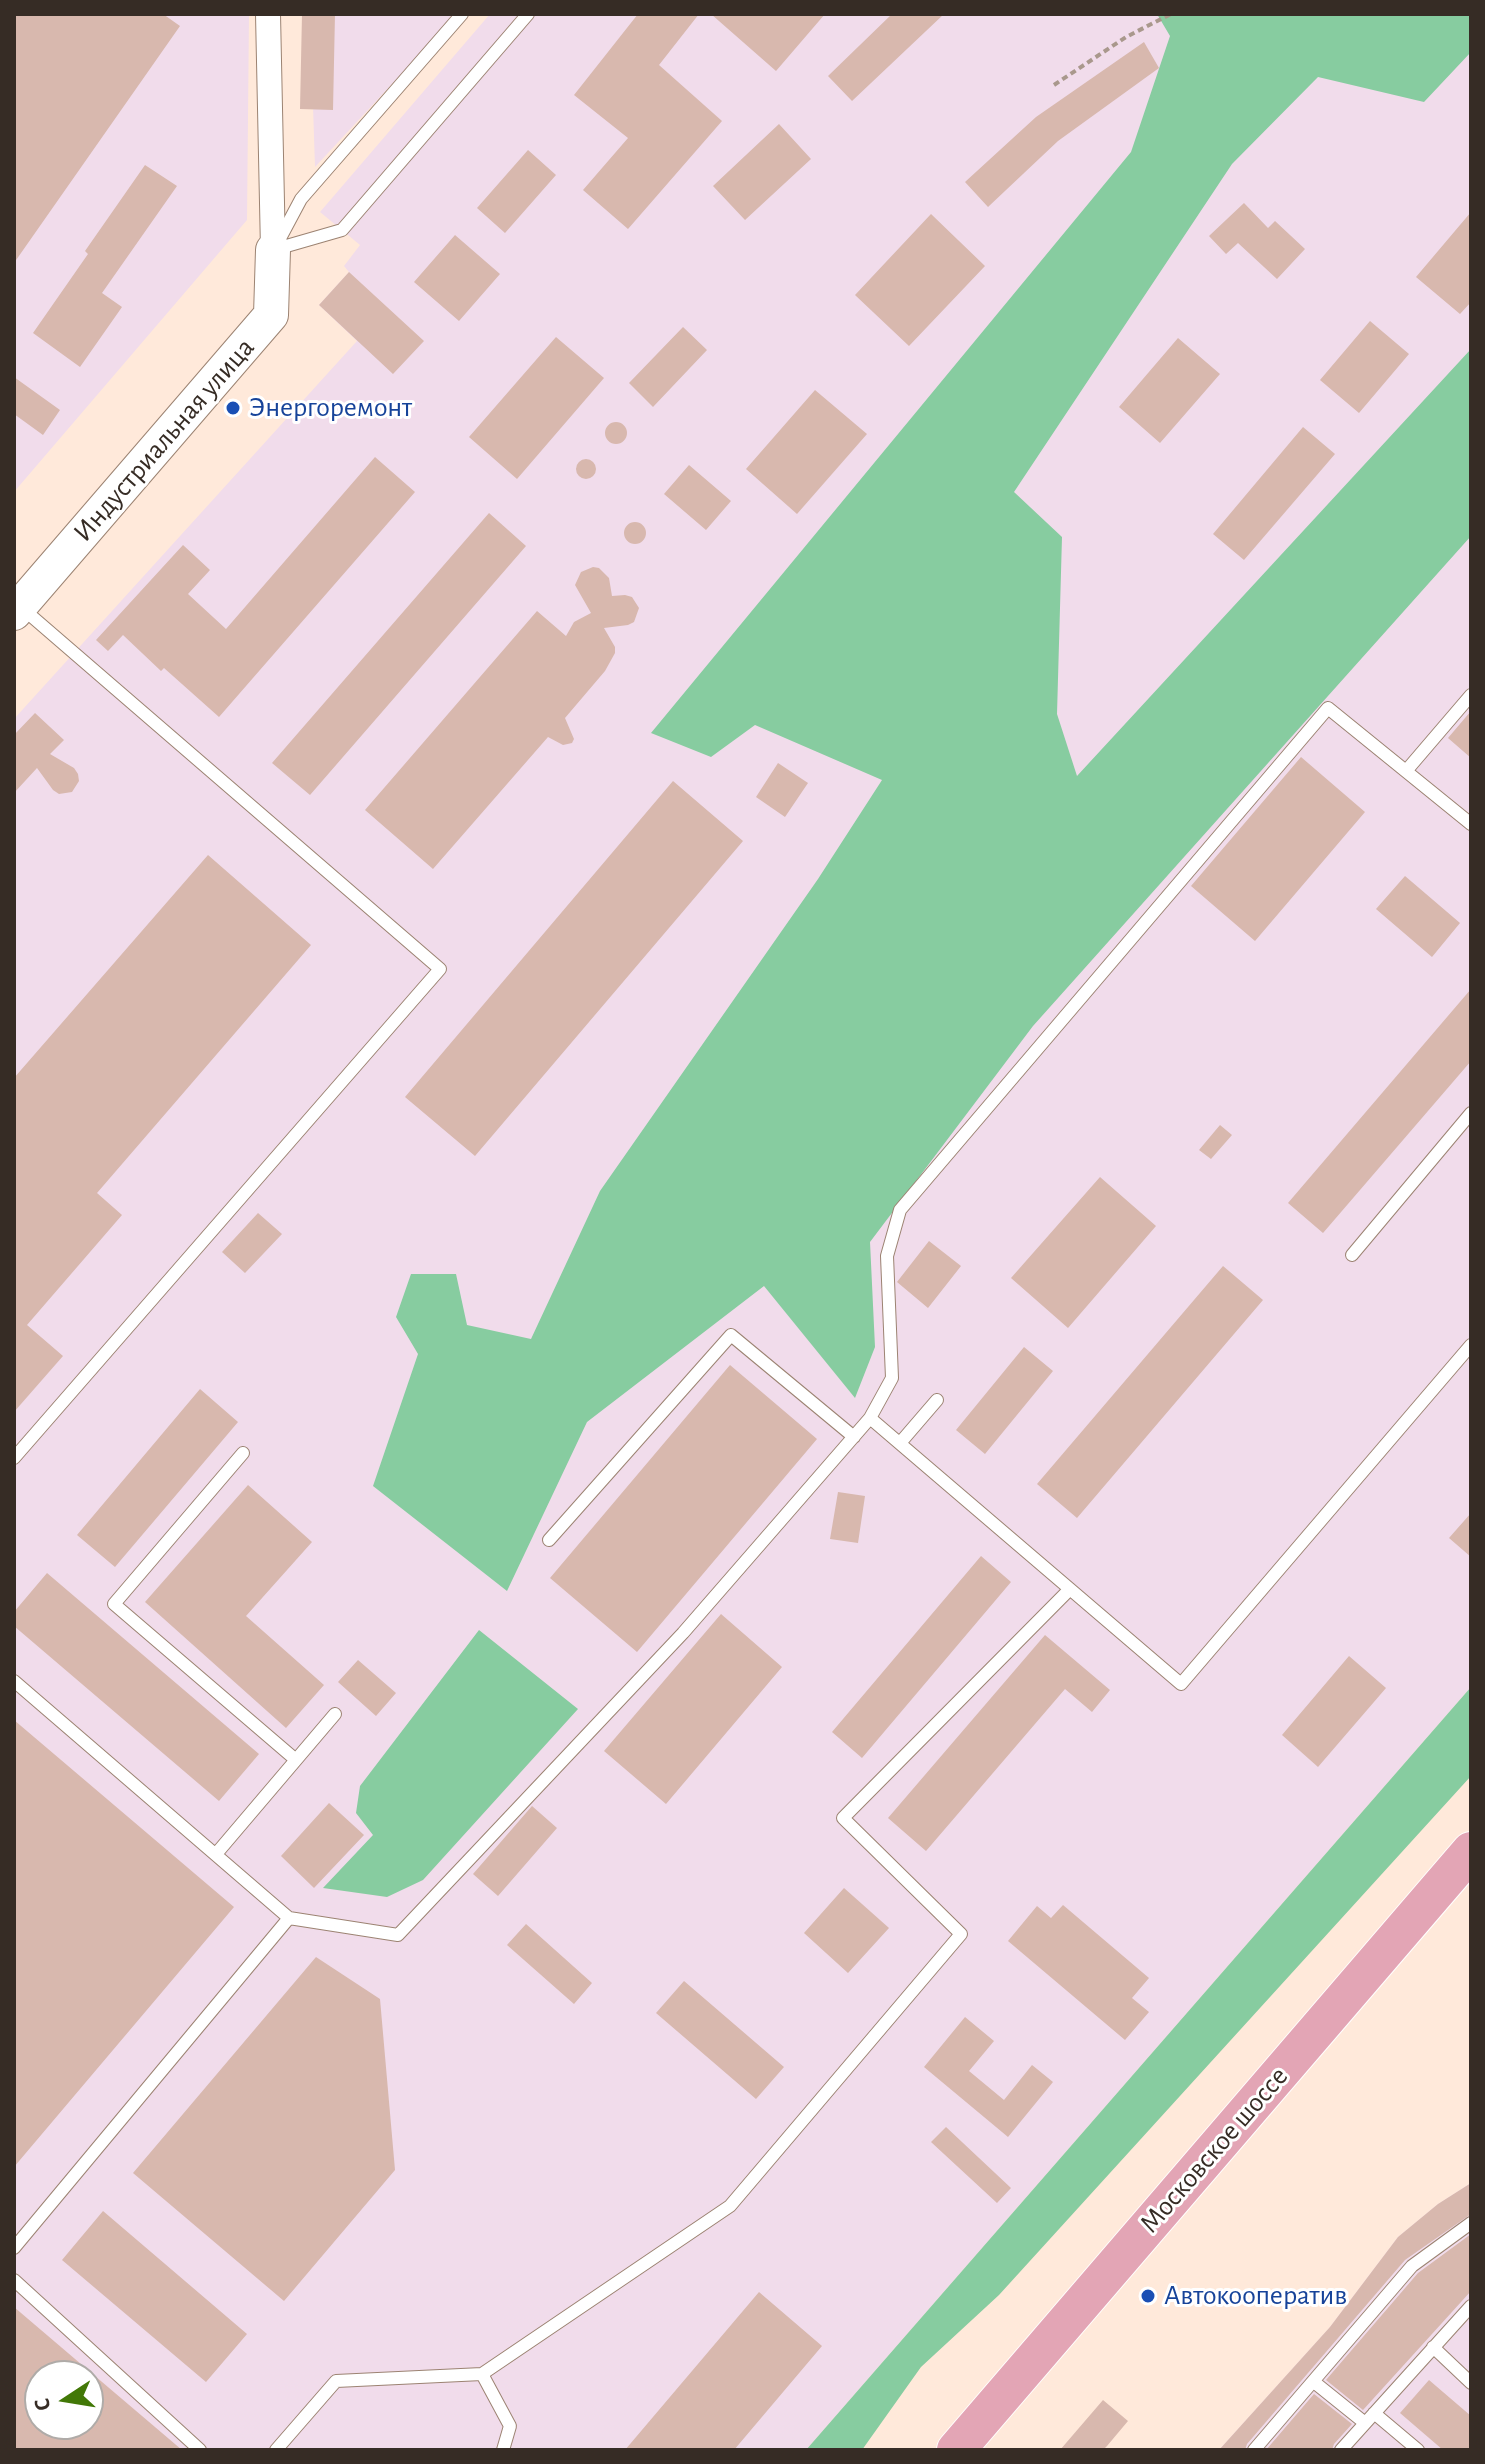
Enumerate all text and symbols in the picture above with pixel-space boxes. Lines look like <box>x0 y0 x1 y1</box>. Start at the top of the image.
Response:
street label: Индустриальная улица <box>66 331 262 549</box>
place label: Энергоремонт <box>249 391 412 425</box>
marker: Энергоремонт <box>224 399 242 417</box>
street label: Московское шоссе <box>1133 2060 1295 2240</box>
place label: Автокооператив <box>1164 2279 1347 2313</box>
marker: Автокооператив <box>1139 2287 1157 2305</box>
north arrow <box>24 2360 104 2440</box>
text: С <box>30 2396 55 2413</box>

